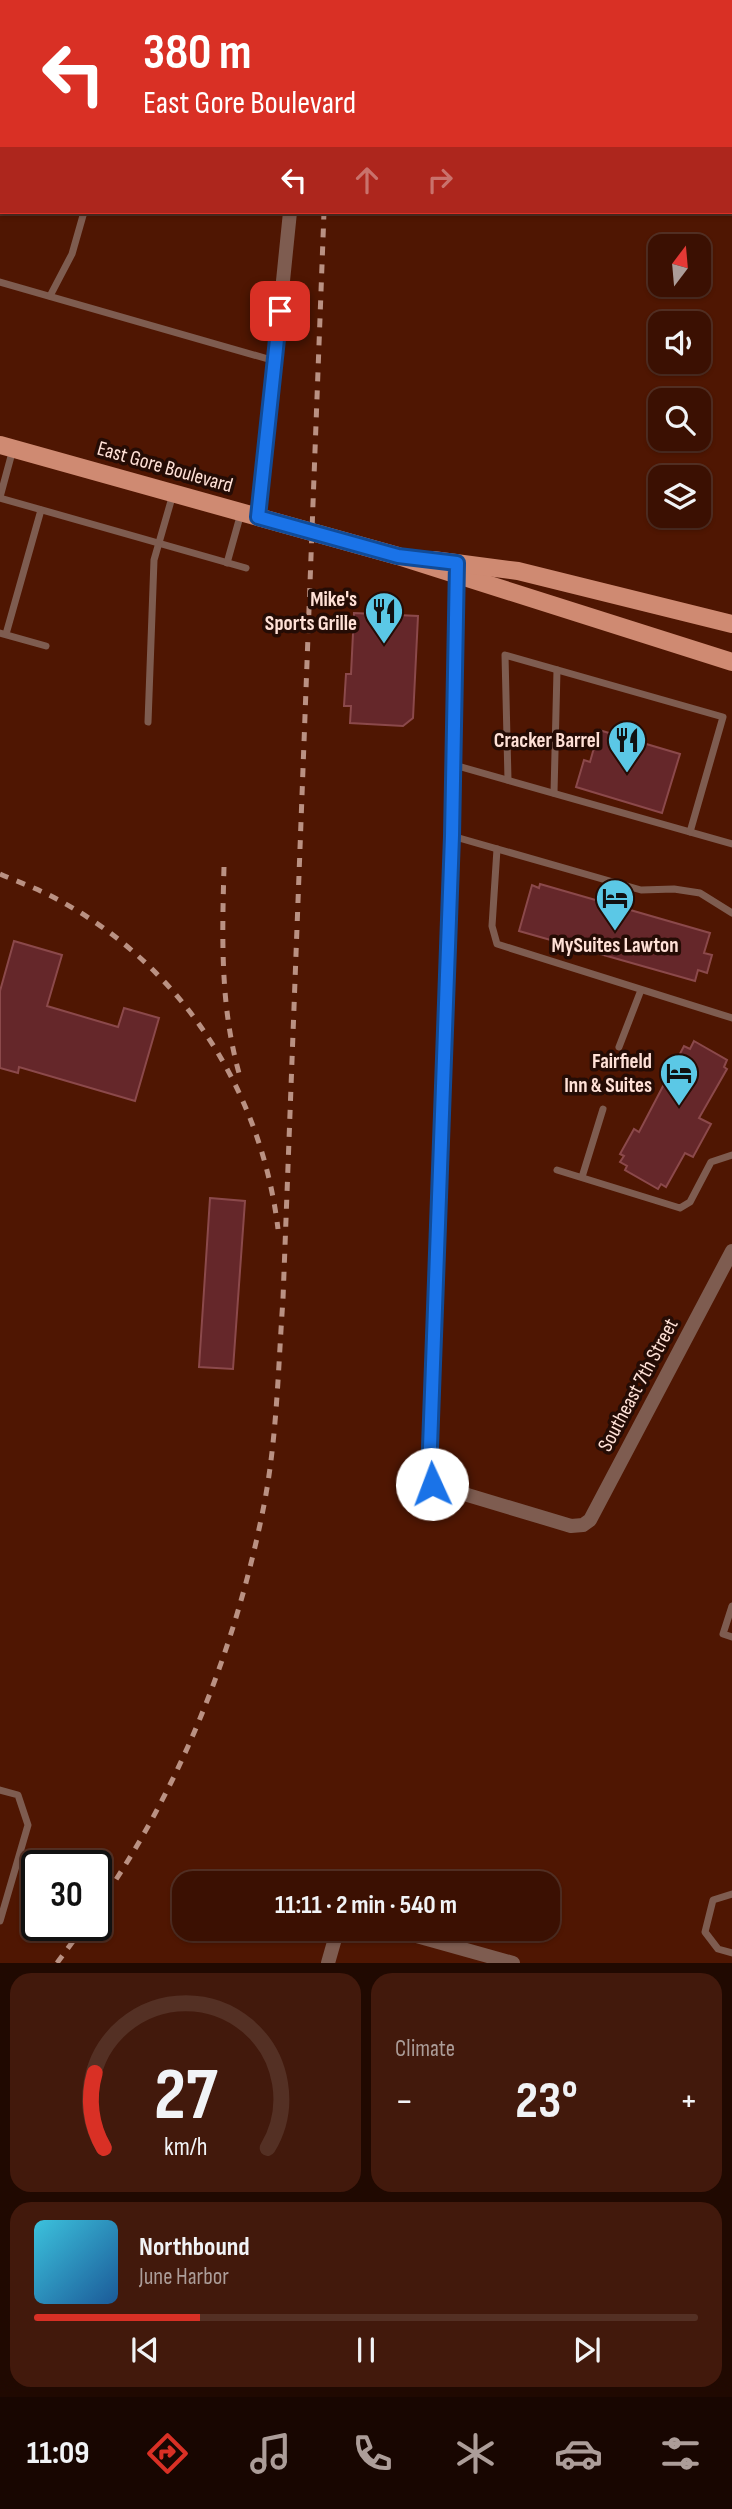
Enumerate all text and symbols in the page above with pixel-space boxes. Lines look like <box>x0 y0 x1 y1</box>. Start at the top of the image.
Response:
text: 380 m <box>143 24 252 83</box>
icon: left <box>28 28 119 119</box>
text: East Gore Boulevard <box>143 84 356 123</box>
icon: left <box>275 161 313 199</box>
icon: ahead <box>348 161 386 199</box>
icon: right <box>421 161 459 199</box>
north arrow <box>648 234 710 298</box>
map controls <box>648 234 711 528</box>
pin <box>250 281 310 341</box>
icon: arrive <box>261 292 299 330</box>
button: sound <box>648 311 711 374</box>
button: search <box>648 388 711 451</box>
street label: East Gore Boulevard <box>94 436 236 498</box>
button: layers <box>648 465 711 528</box>
place label: Mike's Sports Grille <box>265 587 357 636</box>
restaurant icon: Mike's Sports Grille <box>363 590 405 645</box>
restaurant icon: Cracker Barrel <box>606 719 648 774</box>
place label: Cracker Barrel <box>494 728 600 753</box>
hotel icon: MySuites Lawton <box>594 877 636 932</box>
place label: MySuites Lawton <box>552 933 678 958</box>
place label: Fairfield Inn & Suites <box>564 1049 652 1098</box>
hotel icon: Fairfield Inn & Suites <box>658 1052 700 1107</box>
street label: Southeast 7th Street <box>592 1314 684 1456</box>
position arrow <box>395 1447 469 1521</box>
speed limit sign: 30 <box>21 1850 112 1941</box>
text: 11:11 · 2 min · 540 m <box>275 1890 457 1921</box>
text: Climate <box>395 2035 455 2063</box>
text: 27 <box>154 2053 218 2141</box>
text: 23° <box>515 2070 578 2133</box>
text: − <box>395 2079 414 2124</box>
text: + <box>679 2079 698 2124</box>
text: km/h <box>164 2132 207 2163</box>
text: Northbound <box>139 2232 250 2263</box>
text: June Harbor <box>139 2263 229 2291</box>
icon: previous <box>126 2331 164 2369</box>
icon: pause <box>347 2331 385 2369</box>
icon: next <box>568 2331 606 2369</box>
icon: directions <box>143 2429 192 2478</box>
icon: music <box>246 2429 295 2478</box>
icon: phone <box>348 2429 397 2478</box>
icon: climate <box>451 2429 500 2478</box>
icon: car <box>554 2429 603 2478</box>
icon: filters <box>656 2429 705 2478</box>
text: 11:09 <box>27 2434 89 2473</box>

